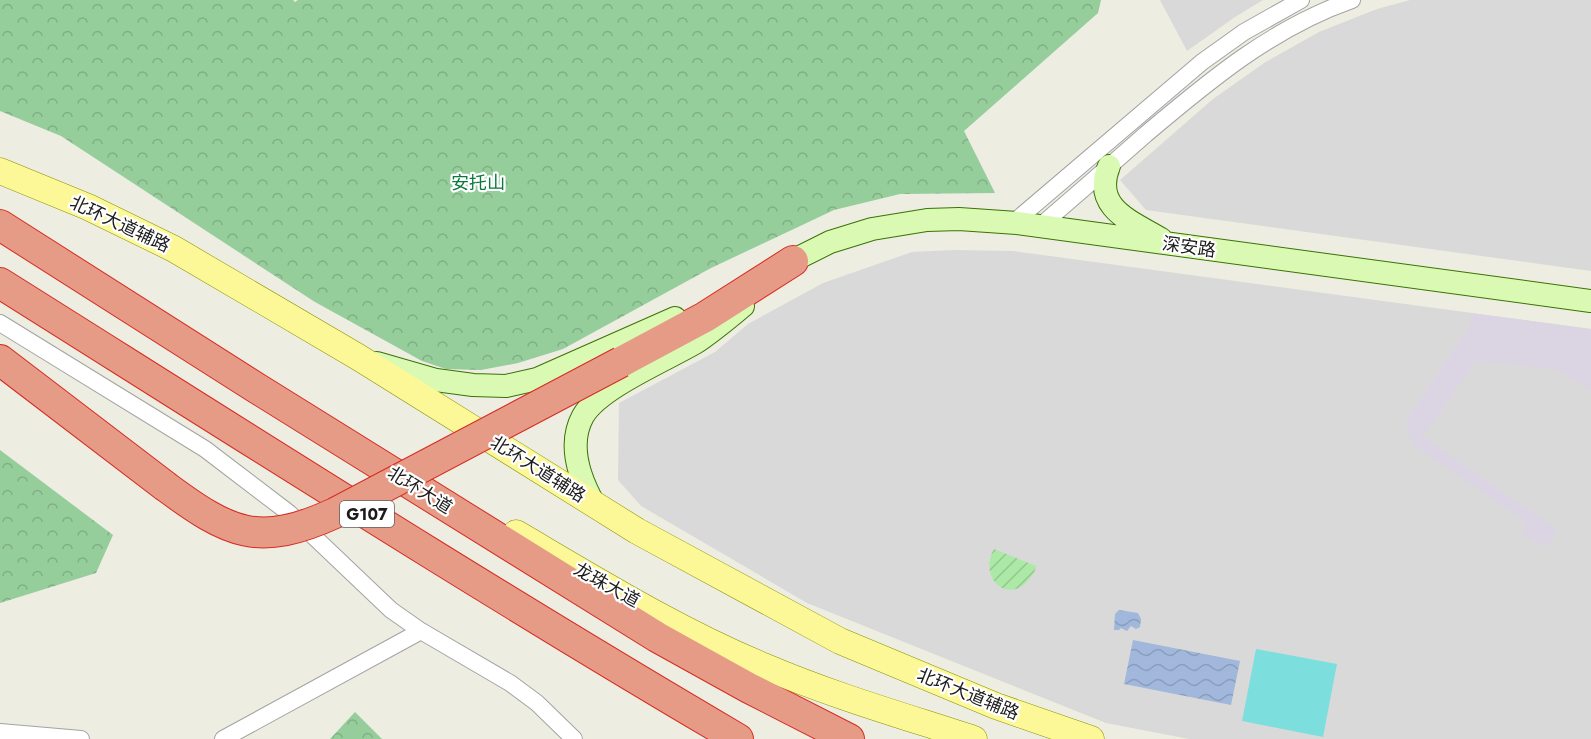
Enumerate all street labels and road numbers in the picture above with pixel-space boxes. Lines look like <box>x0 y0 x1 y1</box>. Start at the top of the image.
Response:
street label: 北环大道辅路 <box>66 189 174 259</box>
street label: 深安路 <box>1160 230 1218 264</box>
street label: 北环大道辅路 <box>485 429 591 509</box>
street label: 北环大道 <box>383 460 457 520</box>
road number: G107 <box>340 501 394 527</box>
street label: 龙珠大道 <box>569 556 645 614</box>
street label: 北环大道辅路 <box>913 662 1023 726</box>

